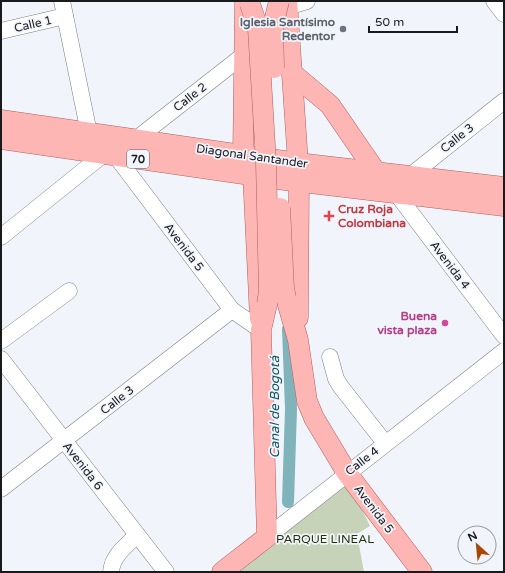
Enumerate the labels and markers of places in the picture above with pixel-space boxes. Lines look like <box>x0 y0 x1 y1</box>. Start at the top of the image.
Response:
place label: Iglesia Santísimo Redentor <box>240 15 335 43</box>
marker: Iglesia Santísimo Redentor <box>338 24 348 34</box>
place label: Cruz Roja Colombiana <box>338 202 406 230</box>
marker: Cruz Roja Colombiana <box>323 210 335 222</box>
place label: Buena vista plaza <box>377 309 437 338</box>
marker: Buena vista plaza <box>440 318 450 328</box>

